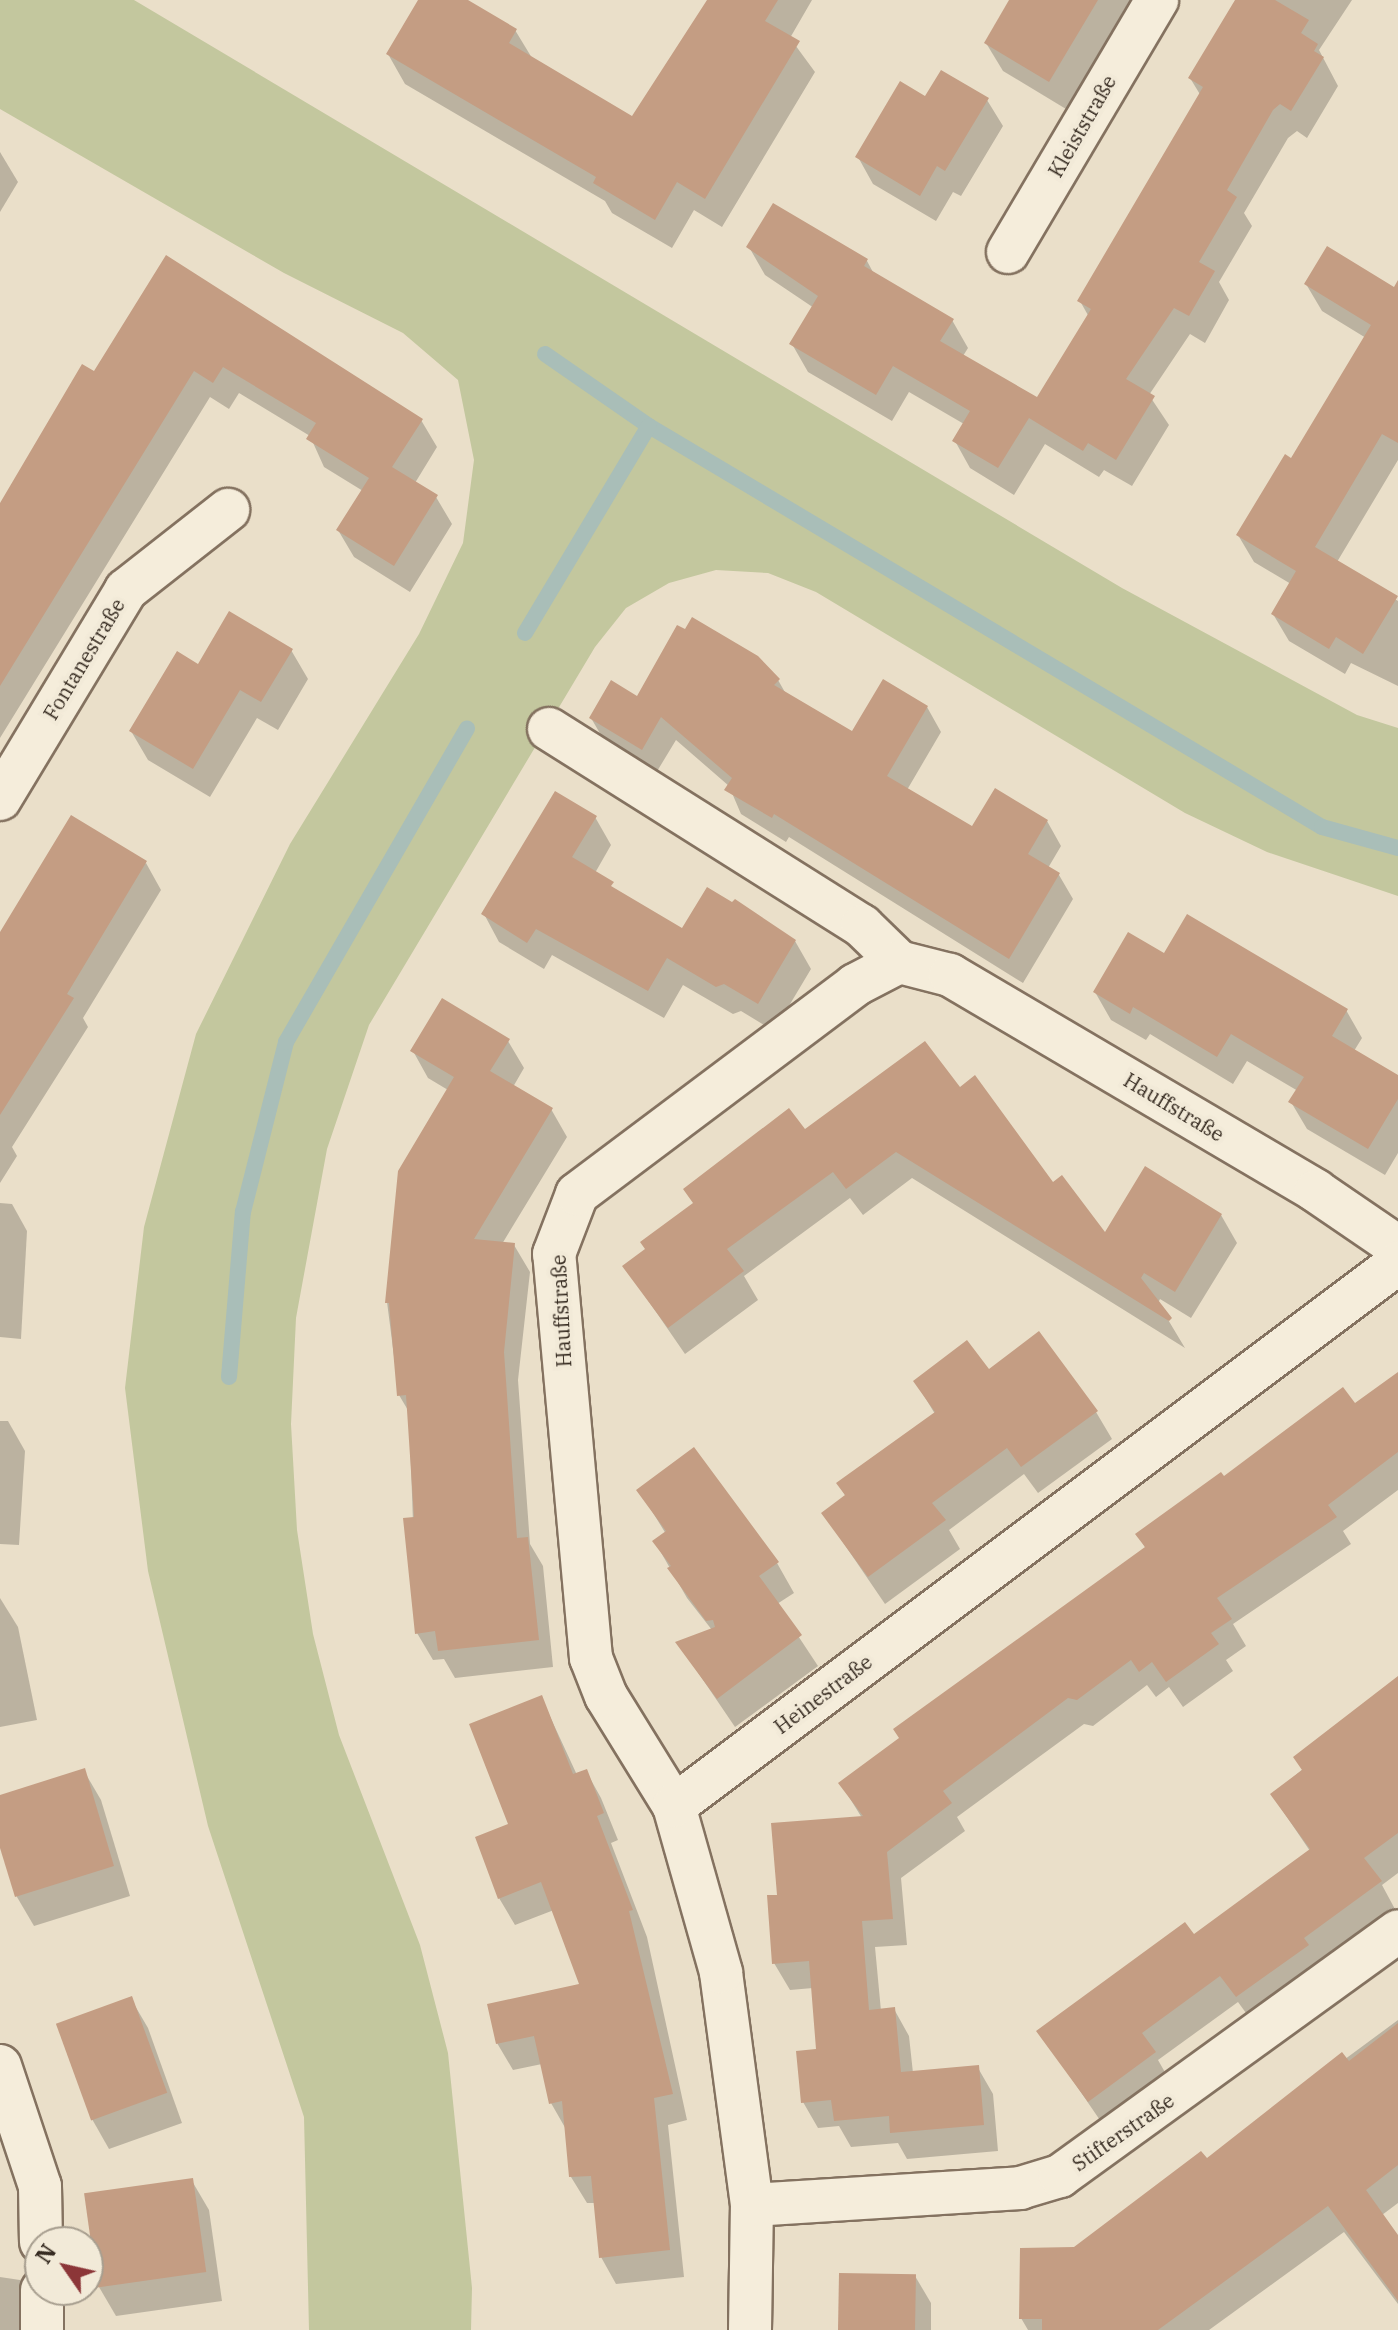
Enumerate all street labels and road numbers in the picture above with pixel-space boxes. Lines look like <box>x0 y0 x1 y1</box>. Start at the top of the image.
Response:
street label: Kleiststraße <box>1043 71 1121 181</box>
street label: Fontanestraße <box>38 594 130 724</box>
street label: Hauffstraße <box>1120 1068 1228 1146</box>
street label: Hauffstraße <box>546 1254 576 1368</box>
street label: Heinestraße <box>769 1649 877 1739</box>
street label: Stifterstraße <box>1068 2088 1178 2176</box>

